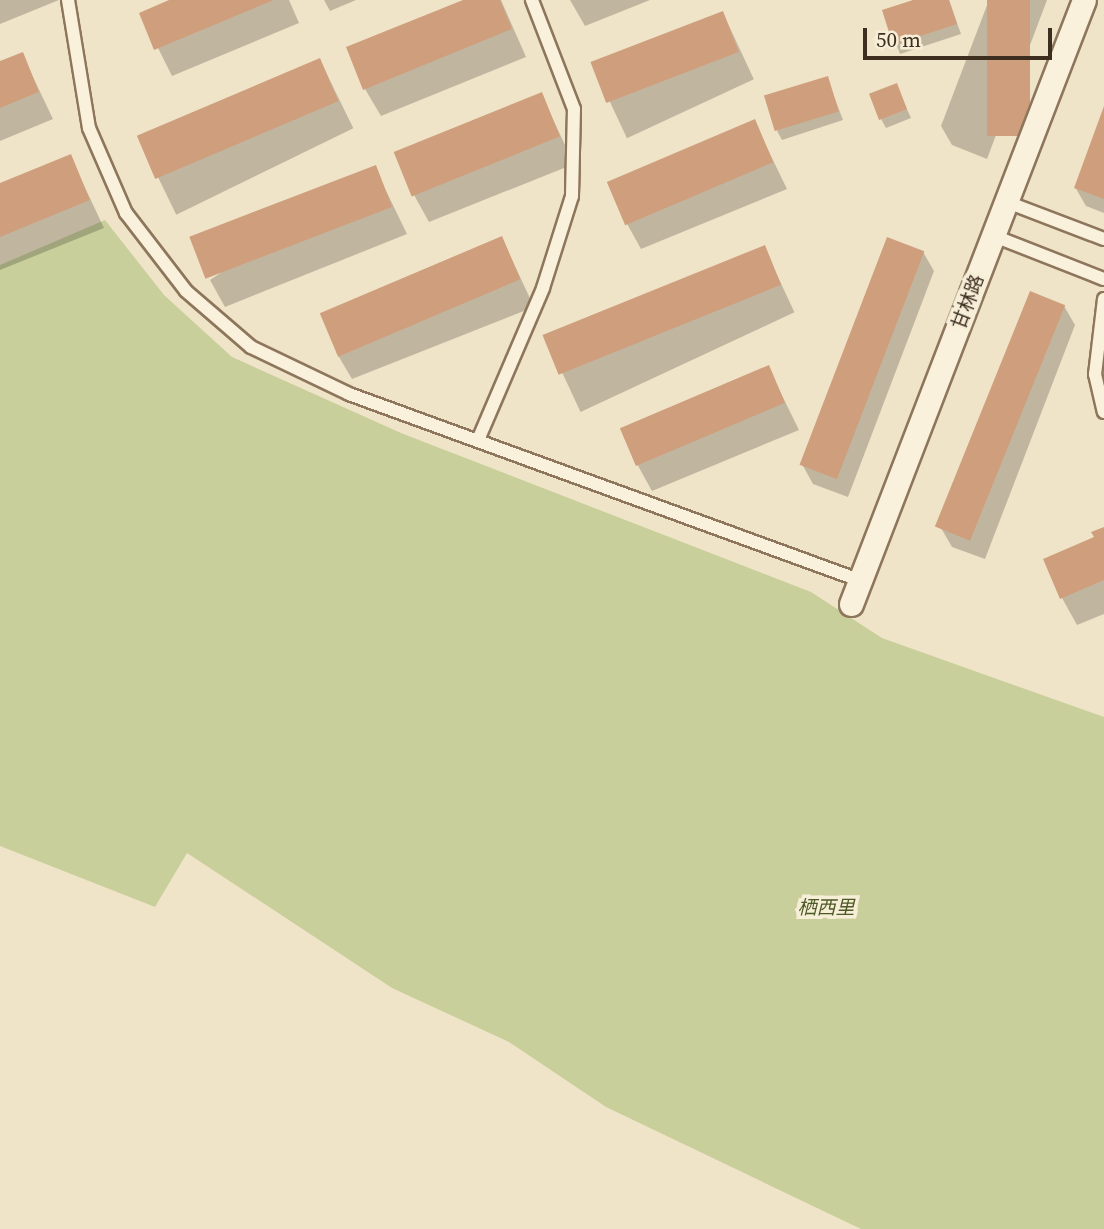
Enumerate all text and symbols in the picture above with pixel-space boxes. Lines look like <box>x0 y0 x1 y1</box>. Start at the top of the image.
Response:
scale bar <box>866 14 1055 58</box>
text: 50 m <box>876 25 921 54</box>
street label: 甘林路 <box>947 271 989 333</box>
park label: 栖西里 <box>798 897 854 919</box>

